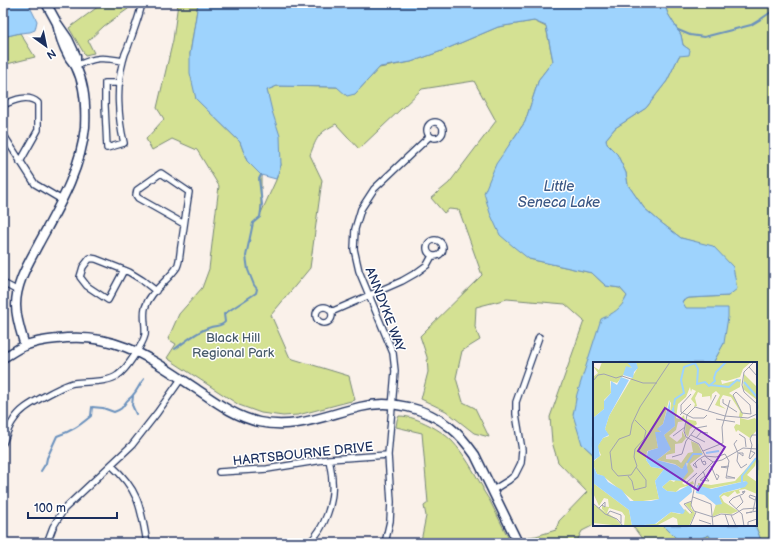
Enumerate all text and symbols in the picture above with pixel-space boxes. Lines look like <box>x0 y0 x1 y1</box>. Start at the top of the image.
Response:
north arrow <box>26 26 66 66</box>
text: N <box>44 46 58 62</box>
water label: Little Seneca Lake <box>518 178 600 211</box>
street label: ANNDYKE WAY <box>362 265 409 354</box>
park label: Black Hill Regional Park <box>192 330 275 361</box>
inset map <box>593 362 757 526</box>
street label: HARTSBOURNE DRIVE <box>232 439 375 469</box>
scale bar <box>28 494 117 520</box>
text: 100 m <box>34 501 66 516</box>

